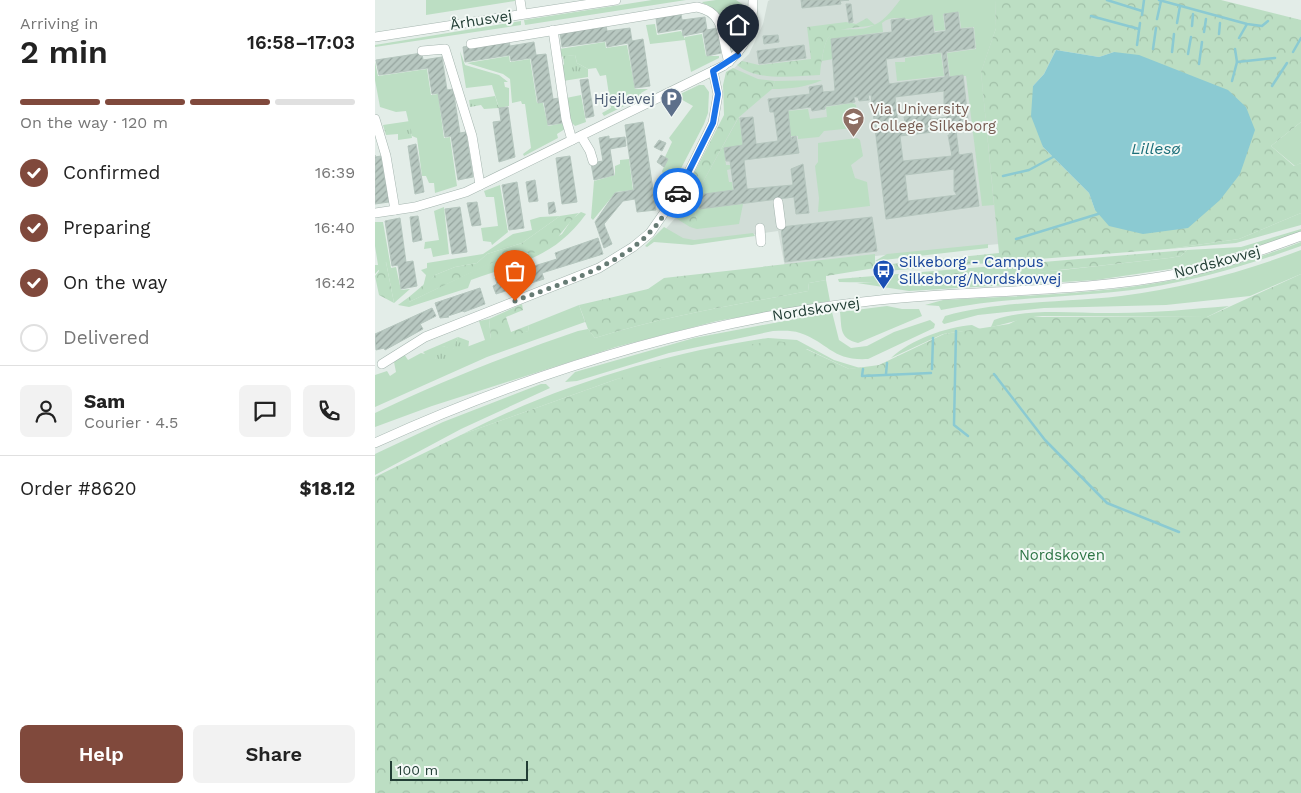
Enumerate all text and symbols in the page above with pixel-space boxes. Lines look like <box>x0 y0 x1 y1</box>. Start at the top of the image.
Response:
pin <box>717 4 759 55</box>
street label: Århusvej <box>449 6 513 34</box>
icon: home <box>724 11 752 39</box>
text: Arriving in <box>20 14 98 33</box>
text: 16:58–17:03 <box>247 31 355 54</box>
text: 2 min <box>20 33 108 71</box>
parking icon: Hjejlevej <box>659 87 683 118</box>
place label: Hjejlevej <box>594 90 655 108</box>
place label: Via University College Silkeborg <box>870 100 996 135</box>
school or university icon: Via University College Silkeborg <box>842 106 866 137</box>
text: On the way · 120 m <box>20 113 168 132</box>
water label: Lillesø <box>1131 139 1181 158</box>
icon: check <box>20 159 48 187</box>
text: Confirmed <box>63 161 160 184</box>
text: 16:39 <box>315 163 355 182</box>
courier <box>653 168 703 218</box>
icon: car <box>664 179 692 207</box>
icon: check <box>20 214 48 242</box>
text: Preparing <box>63 216 150 239</box>
text: 16:40 <box>315 218 355 237</box>
street label: Nordskovvej <box>1172 242 1262 282</box>
pin <box>494 250 536 301</box>
place label: Silkeborg - Campus Silkeborg/Nordskovvej <box>899 253 1061 288</box>
icon: bag <box>501 257 529 285</box>
bus stop icon: Silkeborg - Campus Silkeborg/Nordskovvej <box>871 259 895 290</box>
icon: check <box>20 269 48 297</box>
text: On the way <box>63 271 167 294</box>
text: 16:42 <box>315 273 355 292</box>
street label: Nordskovvej <box>771 293 861 325</box>
text: Delivered <box>63 326 150 349</box>
button: person <box>20 385 72 437</box>
button: chat <box>239 385 291 437</box>
button: phone <box>303 385 355 437</box>
text: Sam <box>84 390 125 413</box>
text: Courier · 4.5 <box>84 413 178 432</box>
text: Order #8620 <box>20 477 137 500</box>
text: $18.12 <box>300 477 355 500</box>
park label: Nordskoven <box>1019 546 1105 564</box>
button: Help <box>20 725 183 783</box>
button: Share <box>193 725 355 783</box>
scale bar <box>390 758 527 781</box>
text: 100 m <box>397 762 438 778</box>

